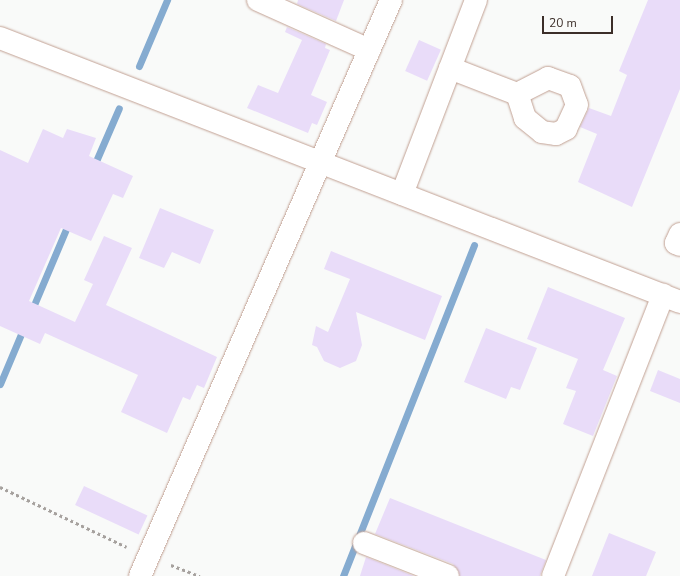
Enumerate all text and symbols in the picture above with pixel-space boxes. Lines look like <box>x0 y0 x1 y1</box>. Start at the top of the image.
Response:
scale bar <box>544 8 615 34</box>
text: 20 m <box>549 15 577 31</box>

